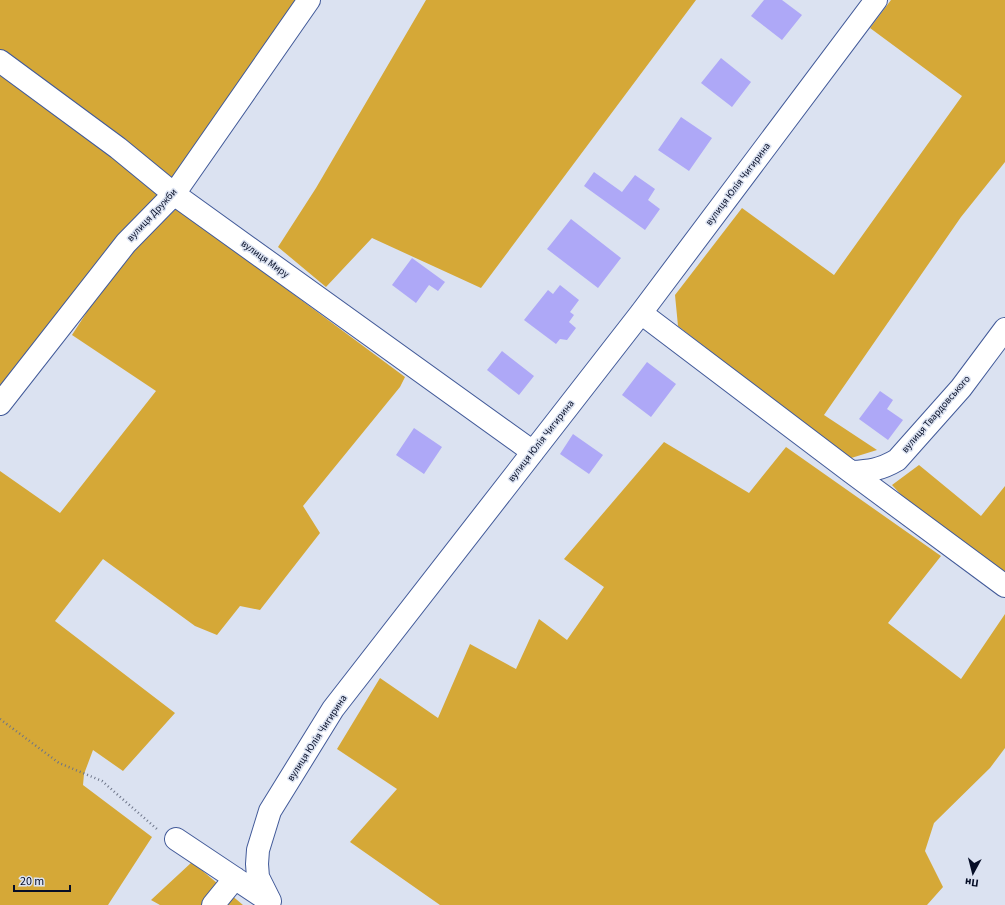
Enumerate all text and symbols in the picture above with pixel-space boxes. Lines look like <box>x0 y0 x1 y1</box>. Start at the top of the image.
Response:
street label: вулиця Юлія Чигирина <box>702 140 774 228</box>
street label: вулиця Дружби <box>124 185 180 245</box>
street label: вулиця Миру <box>238 237 292 281</box>
street label: вулиця Твардовського <box>898 372 974 456</box>
street label: вулиця Юлія Чигирина <box>505 397 577 485</box>
street label: вулиця Юлія Чигирина <box>284 692 350 784</box>
north arrow <box>953 853 993 893</box>
scale bar <box>14 867 70 893</box>
text: 20 m <box>20 873 44 890</box>
text: Пн <box>964 874 980 891</box>

